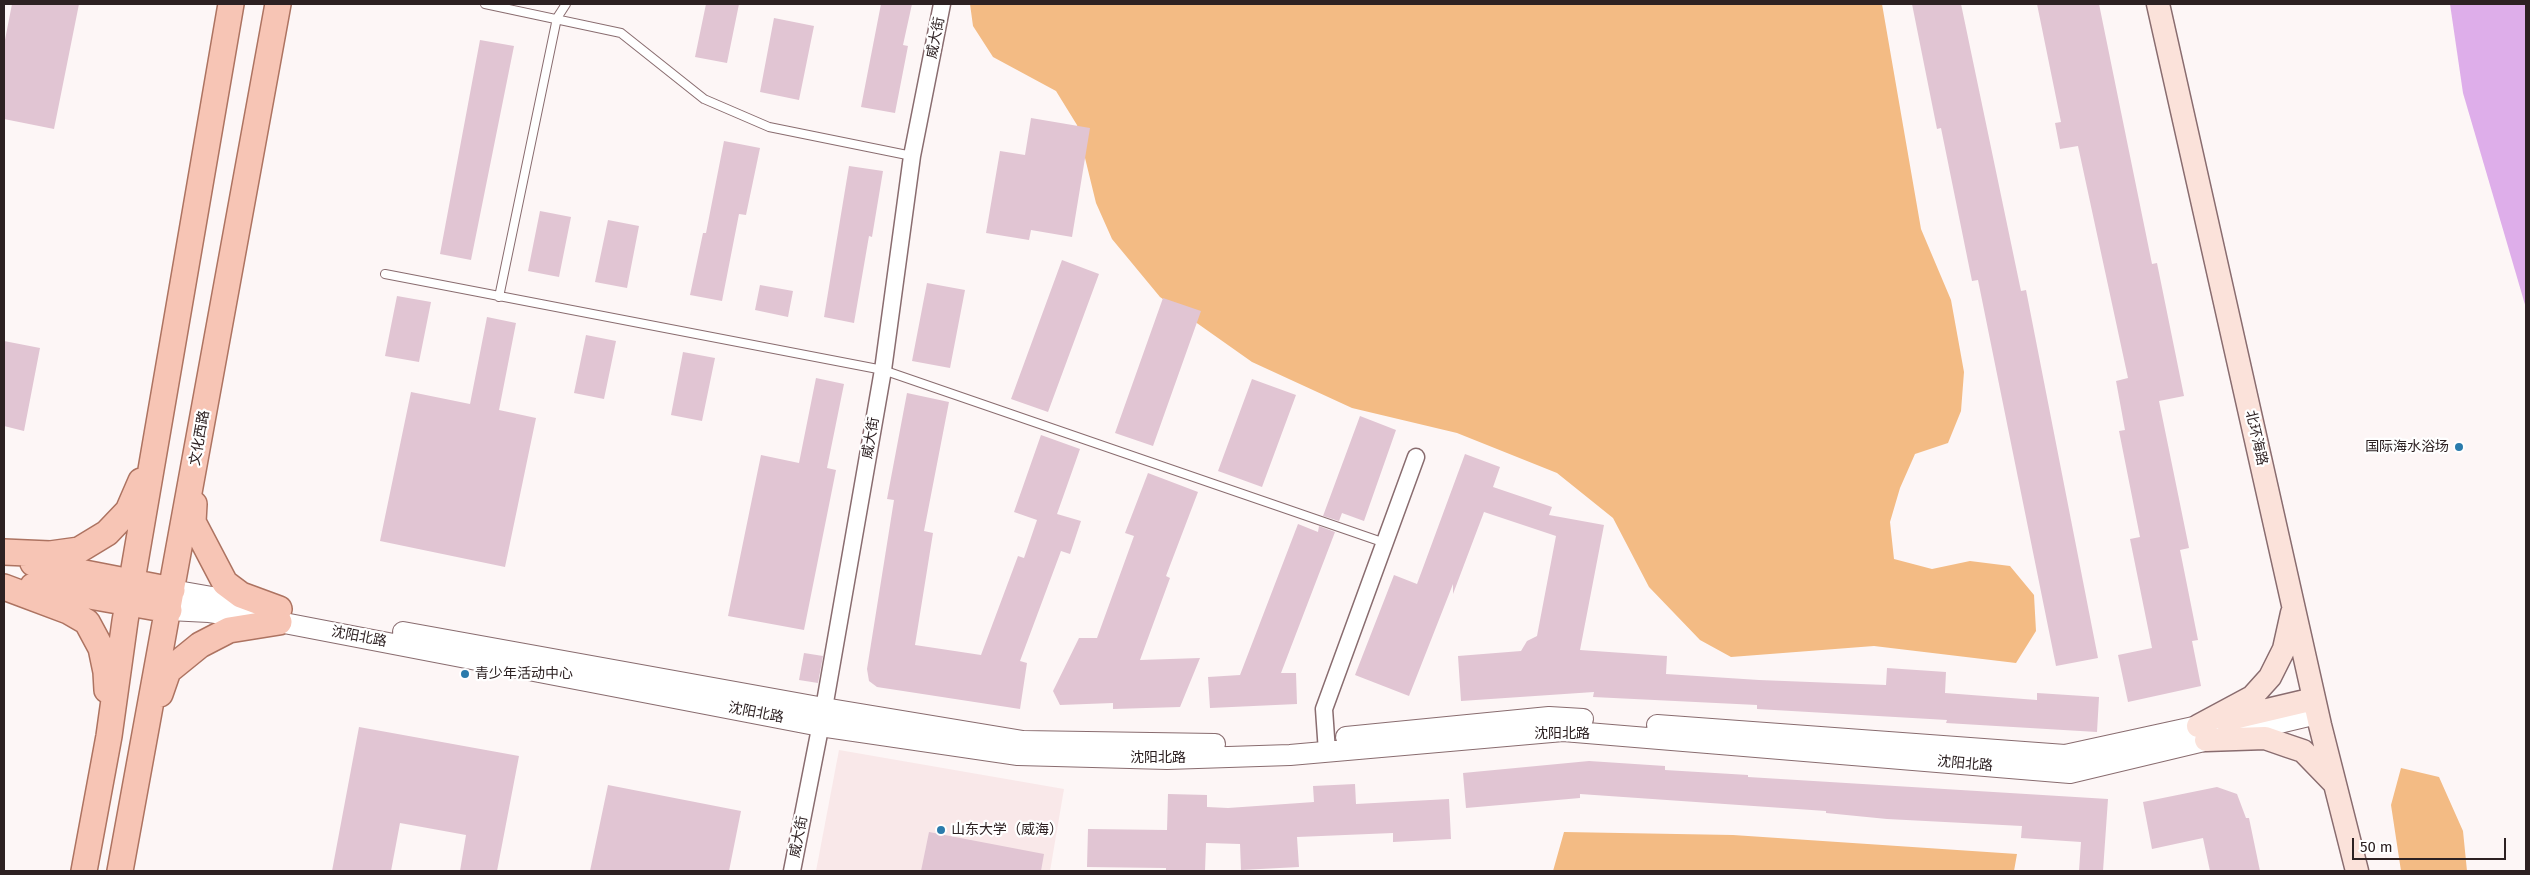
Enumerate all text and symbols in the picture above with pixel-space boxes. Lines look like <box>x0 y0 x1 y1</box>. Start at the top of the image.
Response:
street label: 威大街 <box>924 16 948 60</box>
street label: 文化西路 <box>187 409 213 467</box>
street label: 北环海路 <box>2242 409 2270 467</box>
street label: 威大街 <box>859 416 883 460</box>
place label: 国际海水浴场 <box>2365 439 2449 455</box>
marker: 国际海水浴场 <box>2453 441 2465 453</box>
street label: 沈阳北路 <box>330 623 388 651</box>
place label: 青少年活动中心 <box>475 666 573 682</box>
marker: 青少年活动中心 <box>459 668 471 680</box>
street label: 沈阳北路 <box>727 699 785 727</box>
street label: 沈阳北路 <box>1534 726 1590 742</box>
street label: 沈阳北路 <box>1130 750 1186 766</box>
street label: 沈阳北路 <box>1936 753 1994 775</box>
street label: 威大街 <box>787 815 811 859</box>
place label: 山东大学（威海） <box>951 822 1063 838</box>
marker: 山东大学（威海） <box>935 824 947 836</box>
scale bar <box>2355 828 2509 860</box>
text: 50 m <box>2360 838 2393 856</box>

